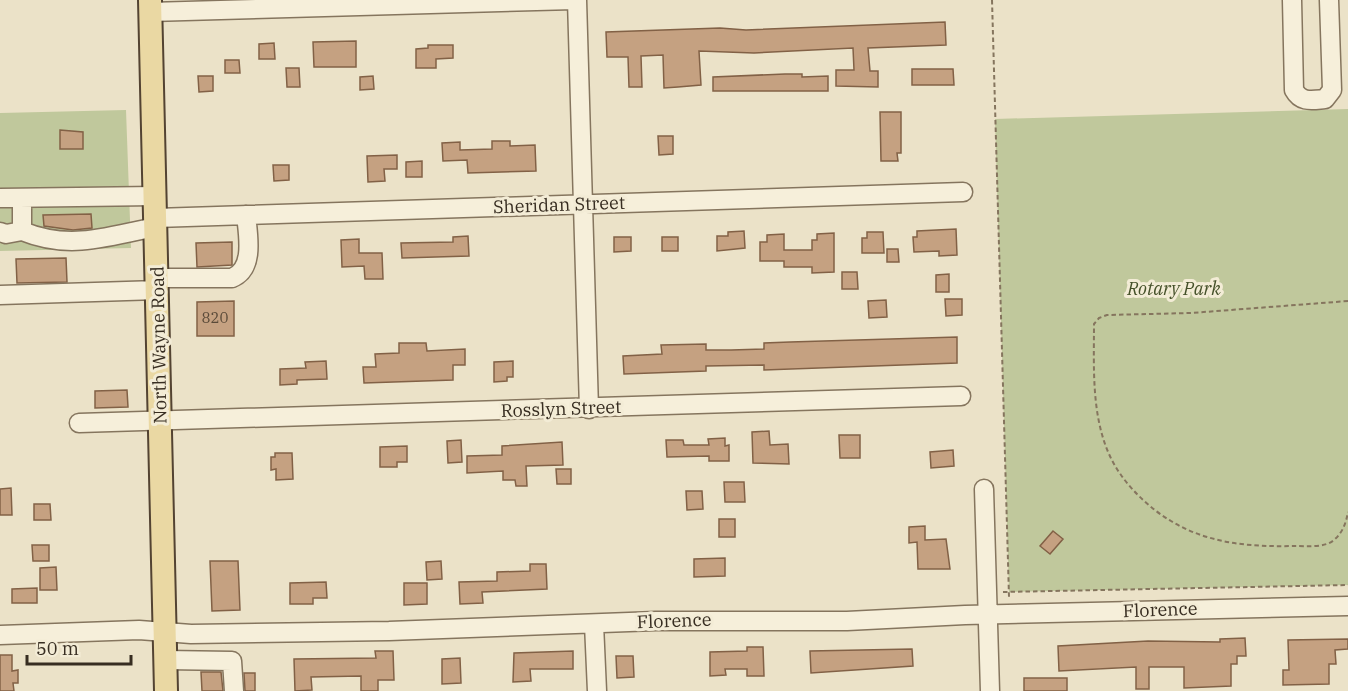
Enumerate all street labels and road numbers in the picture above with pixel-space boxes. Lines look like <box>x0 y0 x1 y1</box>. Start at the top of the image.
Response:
street label: Sheridan Street <box>493 191 625 218</box>
street label: North Wayne Road <box>146 266 171 424</box>
street label: Rosslyn Street <box>500 395 622 422</box>
street label: Florence <box>1122 597 1198 622</box>
street label: Florence <box>636 608 712 633</box>

